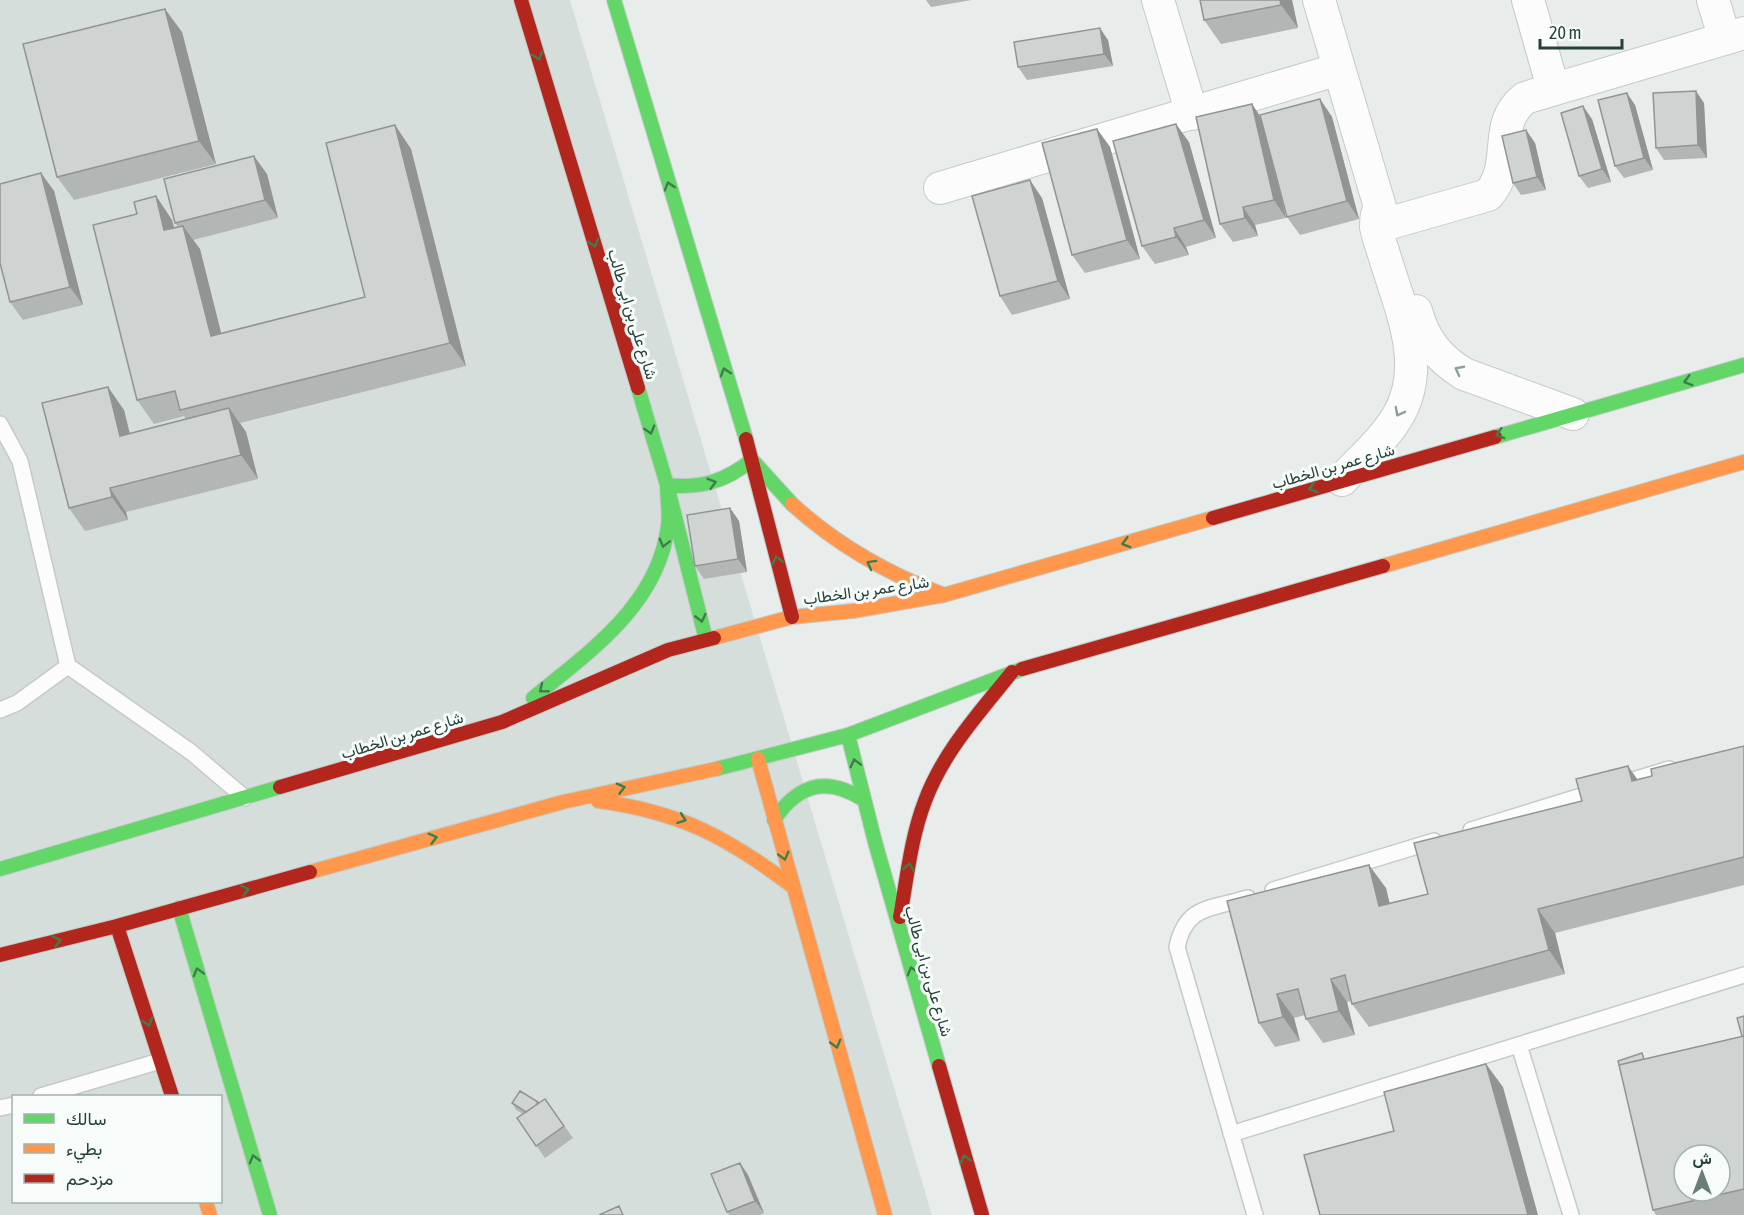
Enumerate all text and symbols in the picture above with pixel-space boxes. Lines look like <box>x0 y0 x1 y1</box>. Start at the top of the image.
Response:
scale bar <box>1540 12 1622 50</box>
text: 20 m <box>1549 22 1581 43</box>
one-way arrow <box>531 50 543 61</box>
one-way arrow <box>664 181 676 192</box>
one-way arrow <box>587 237 599 248</box>
street label: شارع على بن ابى طالب <box>602 247 661 382</box>
one-way arrow <box>1455 366 1465 377</box>
one-way arrow <box>720 368 732 378</box>
one-way arrow <box>1683 373 1693 386</box>
one-way arrow <box>1395 406 1406 416</box>
one-way arrow <box>643 424 655 434</box>
one-way arrow <box>1495 427 1506 439</box>
street label: شارع عمر بن الخطاب <box>1270 440 1397 495</box>
one-way arrow <box>706 478 717 490</box>
one-way arrow <box>1308 481 1319 493</box>
one-way arrow <box>1121 535 1131 548</box>
one-way arrow <box>659 538 672 548</box>
one-way arrow <box>772 556 785 566</box>
one-way arrow <box>867 560 877 571</box>
street label: شارع عمر بن الخطاب <box>802 572 931 611</box>
one-way arrow <box>694 612 707 622</box>
one-way arrow <box>539 682 550 693</box>
street label: شارع عمر بن الخطاب <box>339 708 466 765</box>
one-way arrow <box>849 758 862 768</box>
one-way arrow <box>616 783 626 796</box>
one-way arrow <box>676 811 687 824</box>
one-way arrow <box>427 833 438 845</box>
one-way arrow <box>777 850 789 861</box>
one-way arrow <box>902 863 914 872</box>
one-way arrow <box>239 885 250 897</box>
street label: شارع على بن ابى طالب <box>899 903 956 1039</box>
one-way arrow <box>52 935 62 948</box>
one-way arrow <box>907 966 919 977</box>
one-way arrow <box>193 967 205 978</box>
one-way arrow <box>140 1016 153 1027</box>
one-way arrow <box>829 1038 842 1048</box>
legend <box>12 1095 222 1203</box>
text: سالك <box>66 1108 106 1129</box>
text: بطيء <box>66 1138 102 1164</box>
north arrow <box>1672 1143 1732 1203</box>
text: ش <box>1692 1149 1712 1168</box>
one-way arrow <box>249 1154 261 1165</box>
one-way arrow <box>960 1154 973 1164</box>
text: مزدحم <box>66 1168 113 1191</box>

